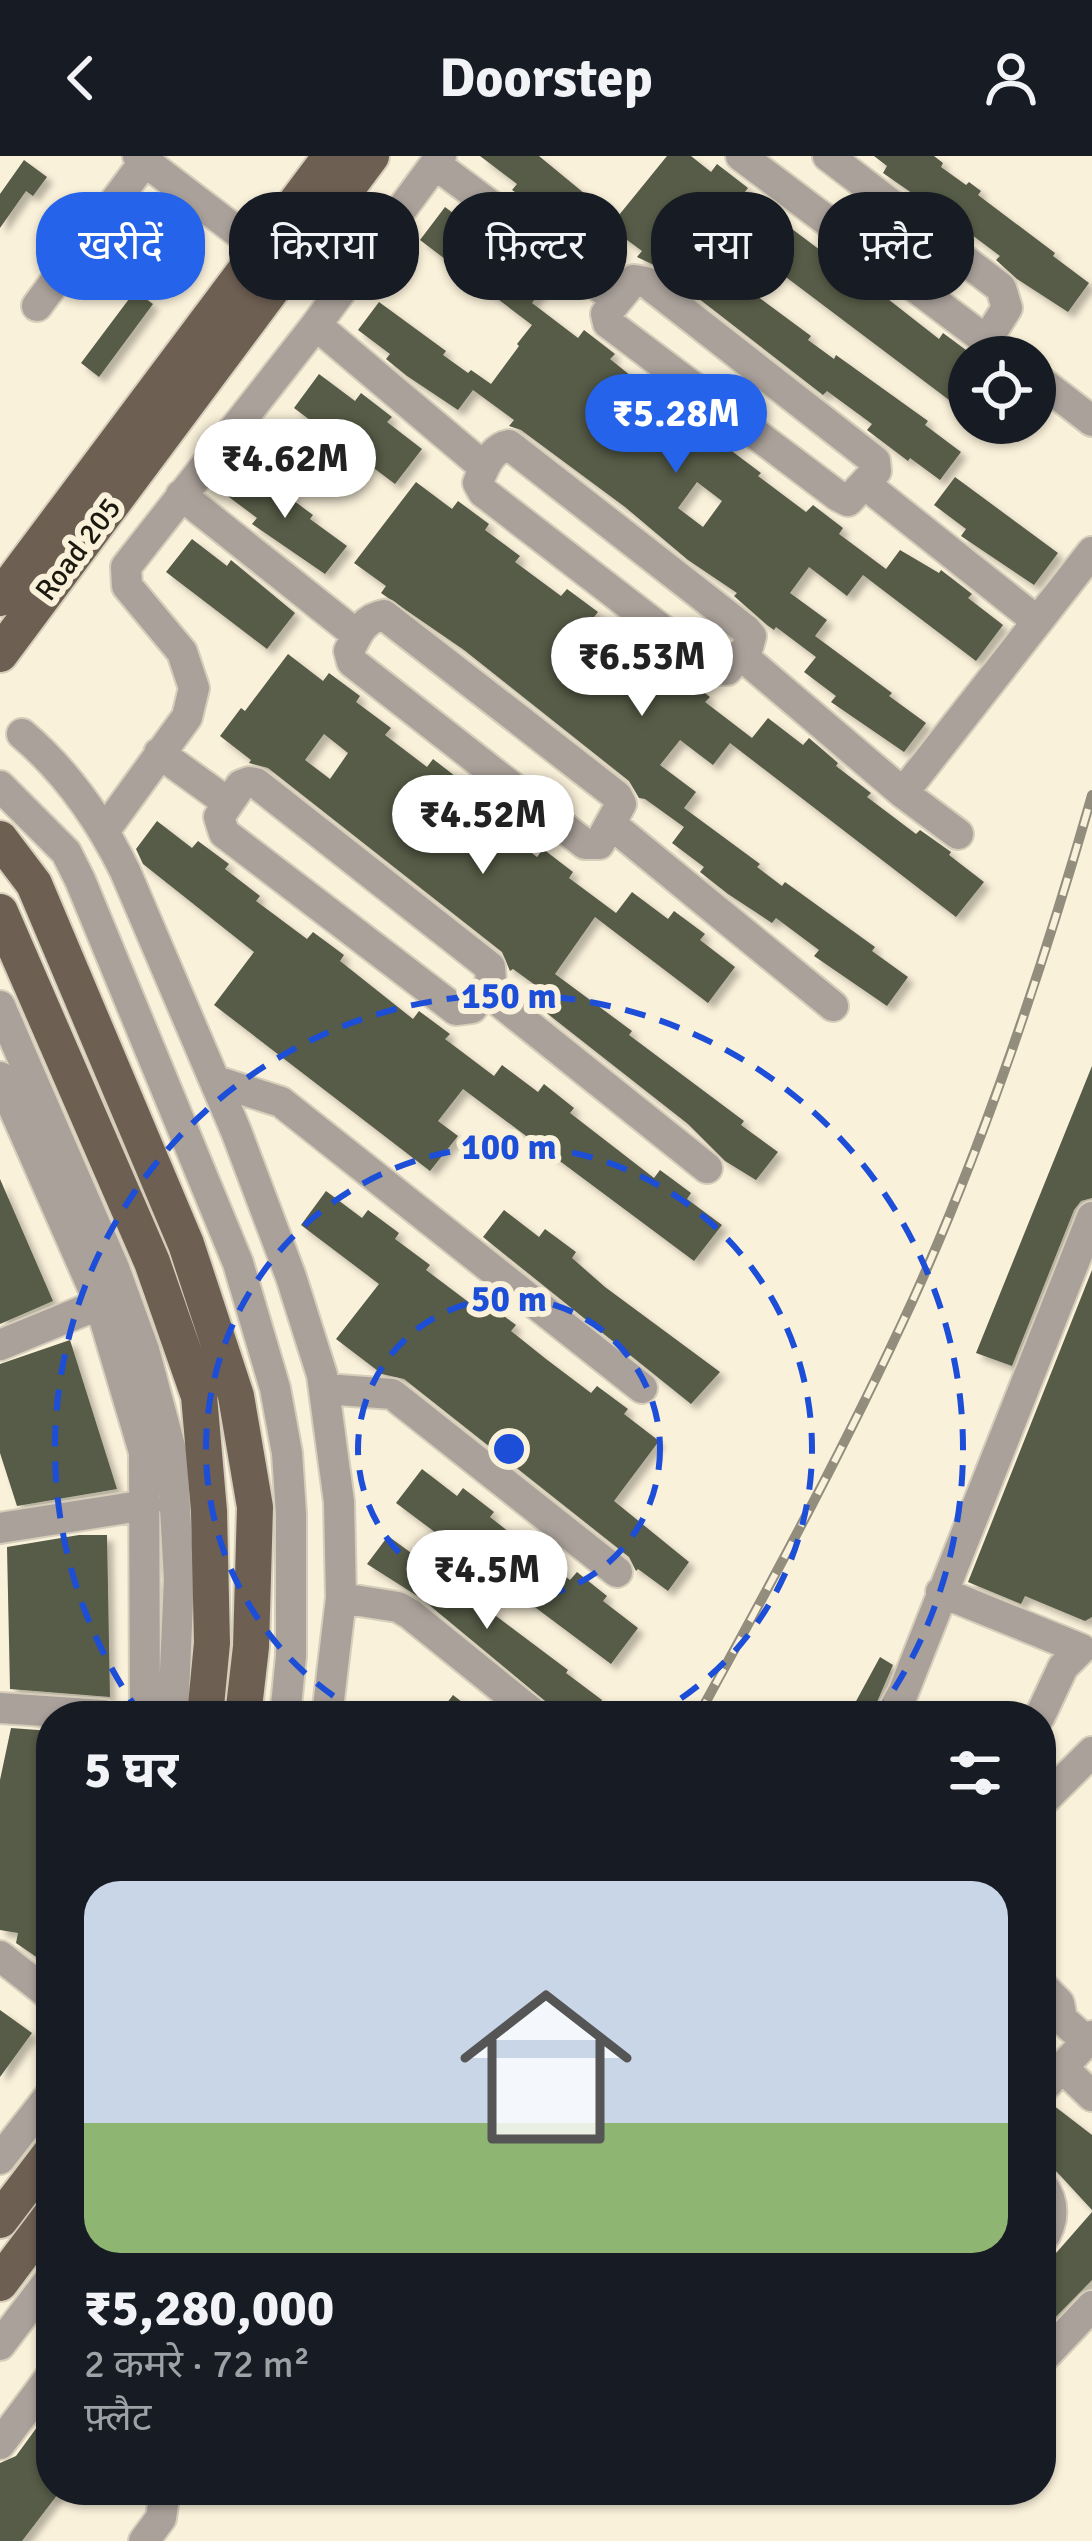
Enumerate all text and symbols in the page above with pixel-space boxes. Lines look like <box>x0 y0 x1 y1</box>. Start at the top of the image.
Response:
icon: back <box>48 45 114 111</box>
text: Doorstep <box>439 45 653 112</box>
icon: person <box>978 45 1044 111</box>
chip: खरीदें <box>36 192 205 300</box>
chip: किराया <box>229 192 419 300</box>
chip: फ़िल्टर <box>443 192 627 300</box>
chip: नया <box>651 192 794 300</box>
chip: फ़्लैट <box>818 192 974 300</box>
map controls <box>948 336 1056 444</box>
button: locate <box>948 336 1056 444</box>
pin: ₹5.28M <box>578 374 774 476</box>
text: ₹5.28M <box>612 389 740 437</box>
pin: ₹4.62M <box>187 419 383 521</box>
text: ₹4.62M <box>221 434 349 482</box>
street label: Road 205 <box>28 490 129 608</box>
pin: ₹6.53M <box>544 617 740 719</box>
text: ₹6.53M <box>578 632 706 680</box>
pin: ₹4.52M <box>385 775 581 877</box>
text: ₹4.52M <box>419 790 547 838</box>
text: 150 m <box>461 974 557 1019</box>
text: 100 m <box>461 1125 557 1170</box>
text: 50 m <box>471 1277 547 1322</box>
centre of rings <box>488 1428 530 1470</box>
pin: ₹4.5M <box>403 1530 571 1632</box>
text: ₹4.5M <box>434 1545 540 1593</box>
text: 5 घर <box>84 1739 178 1802</box>
icon: filters <box>942 1740 1008 1806</box>
icon: home <box>438 1959 654 2175</box>
text: ₹5,280,000 <box>84 2277 334 2340</box>
text: 2 कमरे · 72 m² <box>84 2340 310 2388</box>
text: फ़्लैट <box>84 2393 151 2441</box>

